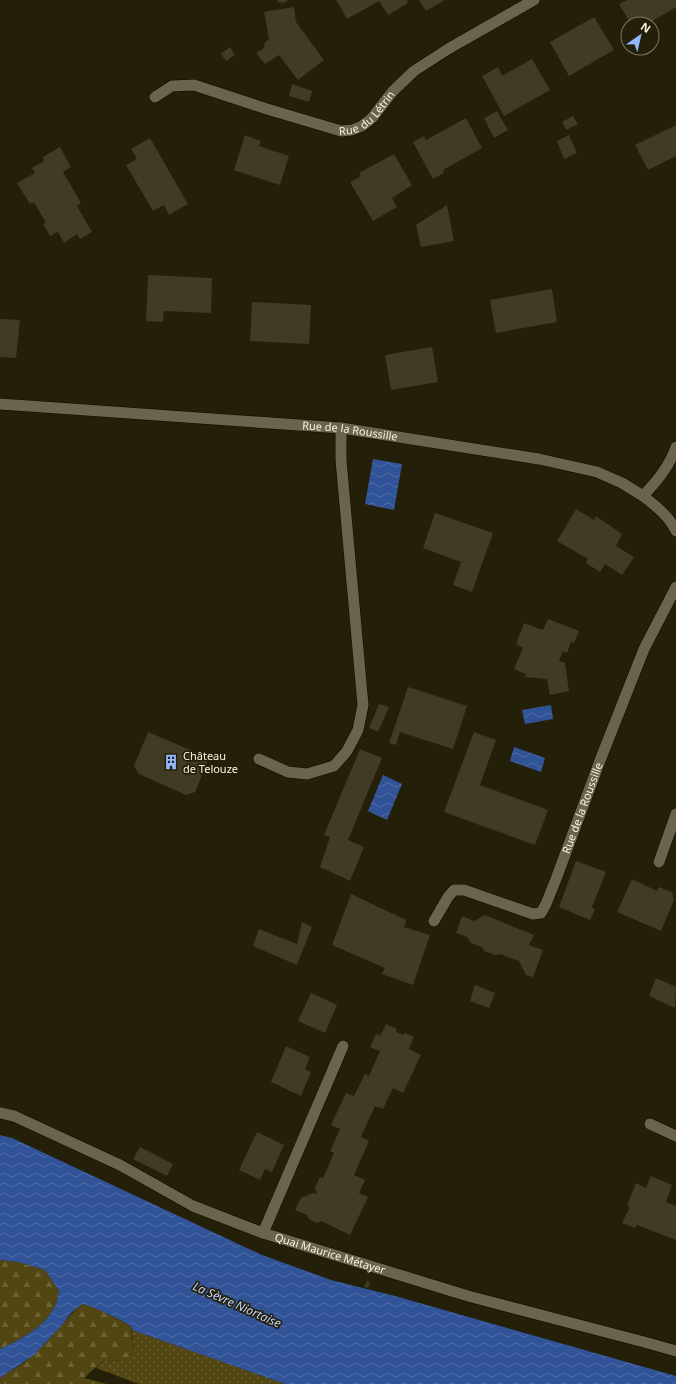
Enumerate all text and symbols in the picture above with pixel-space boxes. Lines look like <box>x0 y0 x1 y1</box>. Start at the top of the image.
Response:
north arrow <box>620 16 660 56</box>
text: N <box>638 19 654 36</box>
street label: Rue du Létrin <box>338 87 398 138</box>
street label: Rue de la Roussille <box>302 417 399 444</box>
place label: Château de Telouze <box>183 748 238 776</box>
building icon: Château de Telouze <box>162 753 180 771</box>
street label: Rue de la Roussille <box>558 760 606 856</box>
street label: Quai Maurice Métayer <box>273 1229 388 1277</box>
water label: La Sèvre Niortaise <box>190 1277 284 1332</box>

